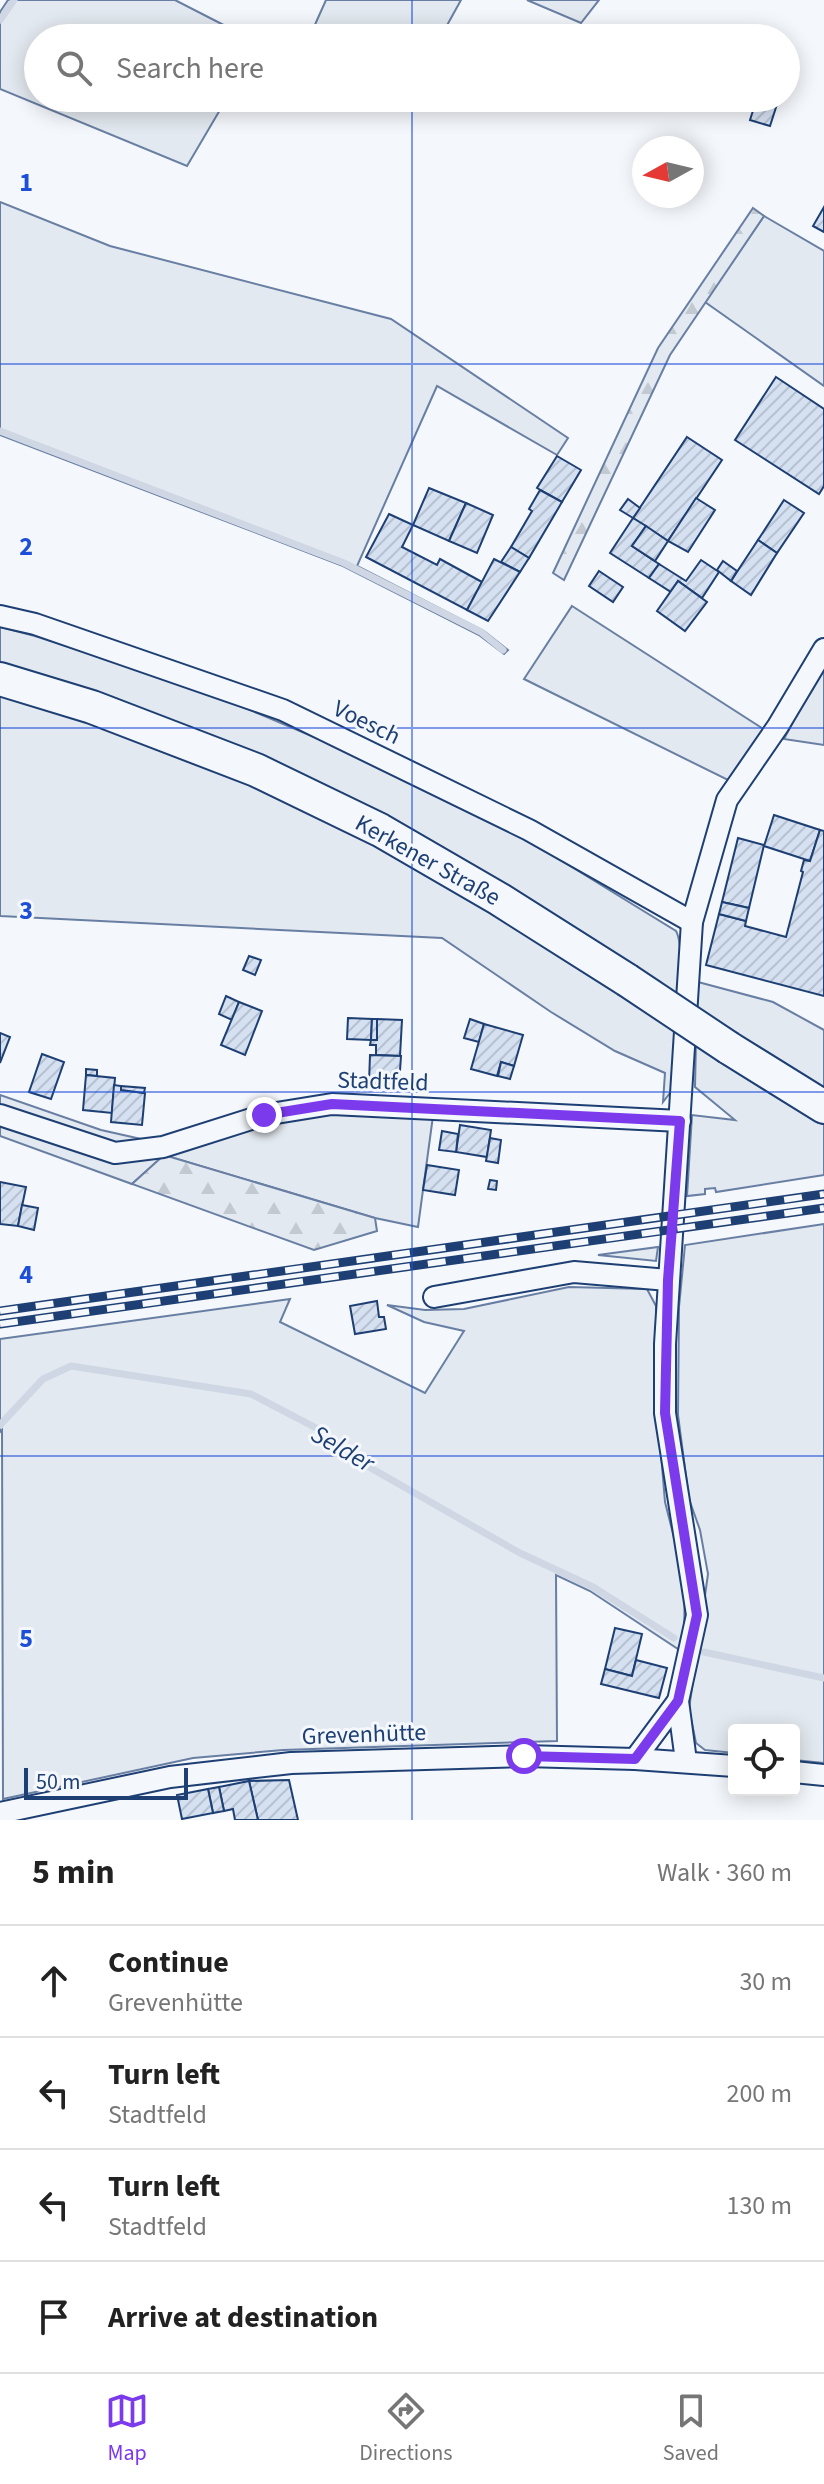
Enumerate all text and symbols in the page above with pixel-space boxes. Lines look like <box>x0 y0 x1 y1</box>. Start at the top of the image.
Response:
search box <box>24 24 800 112</box>
icon: search <box>52 46 96 90</box>
text: Search here <box>116 47 264 90</box>
north arrow <box>632 136 704 208</box>
text: 1 <box>19 164 33 201</box>
text: 2 <box>19 528 33 565</box>
street label: Voesch <box>327 691 406 754</box>
street label: Kerkener Straße <box>349 806 507 915</box>
text: 3 <box>19 892 33 929</box>
street label: Stadtfeld <box>337 1062 429 1101</box>
route end <box>246 1097 282 1133</box>
text: 4 <box>19 1256 33 1293</box>
water label: Selder <box>304 1416 382 1482</box>
text: 5 <box>19 1620 33 1657</box>
street label: Grevenhütte <box>301 1715 427 1754</box>
map controls <box>728 1724 800 1796</box>
button: locate <box>728 1724 800 1796</box>
route start <box>506 1738 542 1774</box>
scale bar <box>24 1764 188 1800</box>
text: 50 m <box>36 1766 81 1798</box>
text: 5 min <box>32 1848 115 1897</box>
text: Walk · 360 m <box>657 1854 792 1891</box>
text: Continue <box>108 1941 229 1984</box>
icon: ahead <box>32 1959 76 2003</box>
text: 30 m <box>739 1963 792 2000</box>
text: Grevenhütte <box>108 1984 243 2021</box>
text: Turn left <box>108 2053 220 2096</box>
icon: left <box>32 2071 76 2115</box>
text: 200 m <box>726 2075 792 2112</box>
text: Stadtfeld <box>108 2096 207 2133</box>
text: Turn left <box>108 2165 220 2208</box>
icon: left <box>32 2183 76 2227</box>
text: 130 m <box>726 2187 792 2224</box>
text: Stadtfeld <box>108 2208 207 2245</box>
icon: arrive <box>32 2295 76 2339</box>
text: Arrive at destination <box>108 2296 378 2339</box>
tab: Map <box>105 2389 149 2469</box>
tab: Directions <box>359 2389 452 2469</box>
tab: Saved <box>663 2389 719 2469</box>

